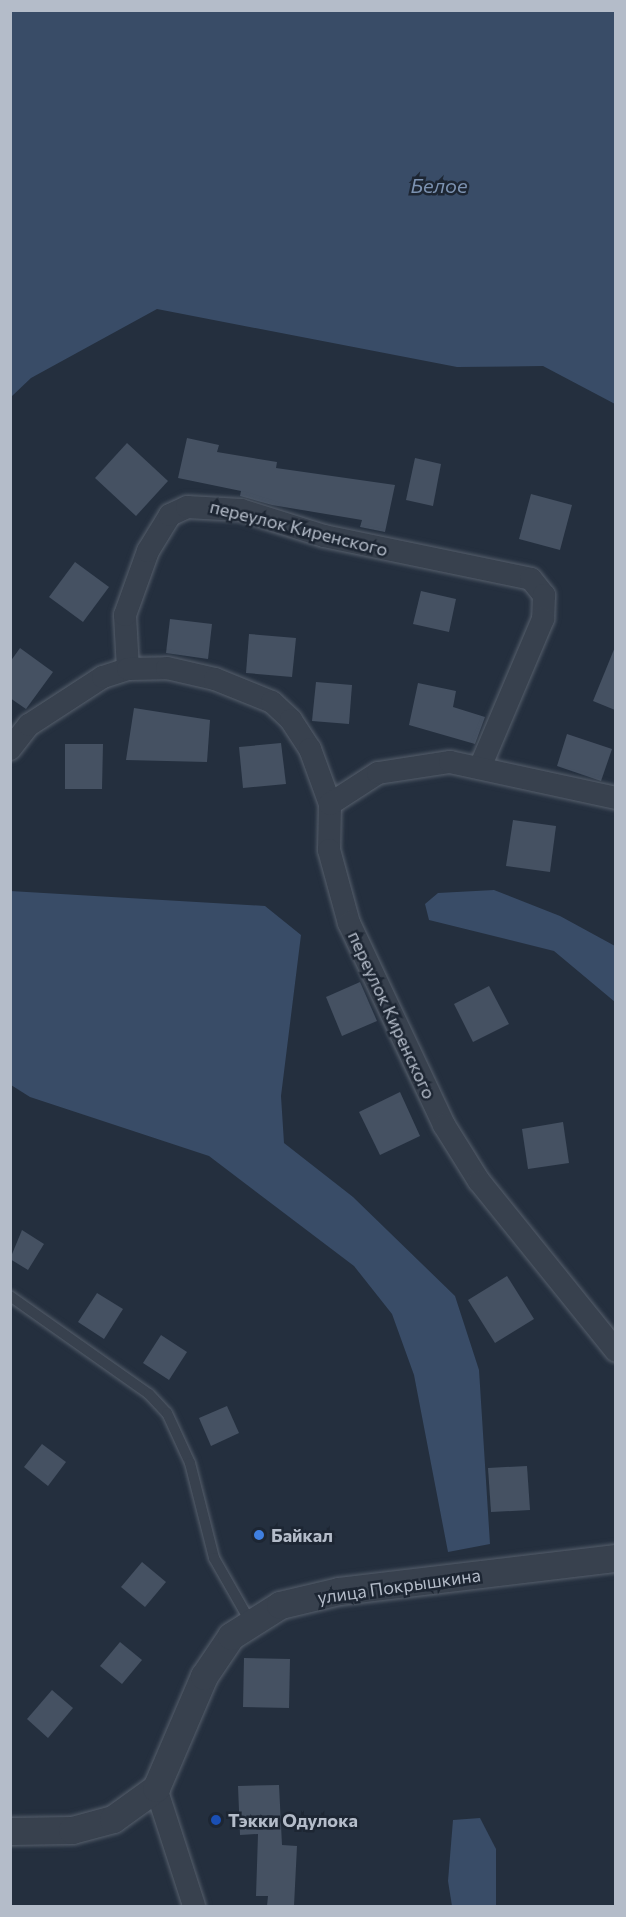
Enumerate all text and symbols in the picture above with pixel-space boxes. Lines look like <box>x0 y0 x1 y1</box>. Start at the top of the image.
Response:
water label: Белое <box>410 173 468 197</box>
street label: переулок Киренского <box>208 495 390 561</box>
street label: переулок Киренского <box>344 928 440 1102</box>
place label: Байкал <box>271 1524 333 1546</box>
marker: Байкал <box>252 1528 266 1542</box>
street label: улица Покрышкина <box>316 1564 482 1608</box>
place label: Тэкки Одулока <box>228 1809 358 1831</box>
marker: Тэкки Одулока <box>209 1813 223 1827</box>

